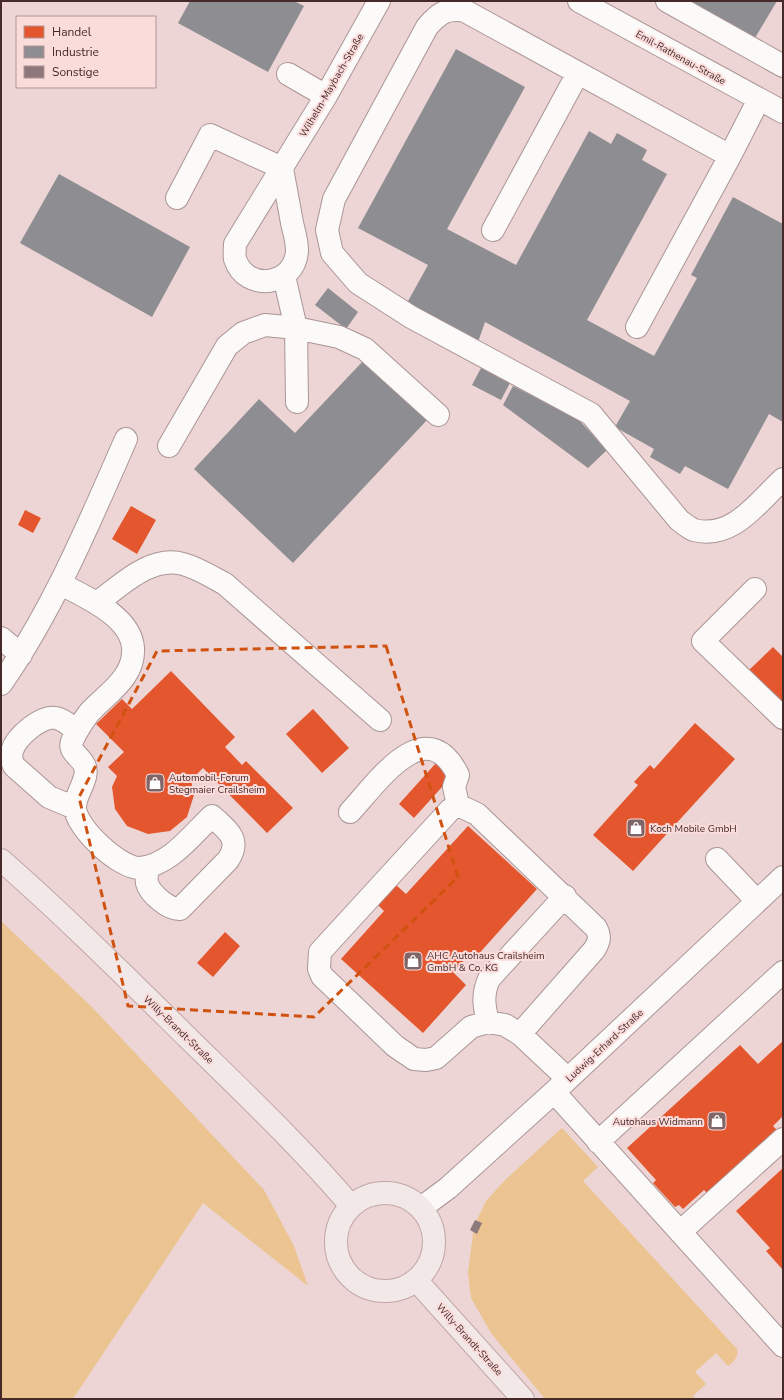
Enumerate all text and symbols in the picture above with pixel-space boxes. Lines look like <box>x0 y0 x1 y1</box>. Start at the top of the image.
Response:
legend <box>16 16 156 88</box>
text: Handel <box>52 24 92 40</box>
street label: Emil-Rathenau-Straße <box>633 27 728 88</box>
street label: Wilhelm-Maybach-Straße <box>296 31 367 140</box>
text: Industrie <box>52 44 99 60</box>
text: Sonstige <box>52 64 99 80</box>
place label: Automobil-Forum Stegmaier Crailsheim <box>169 771 265 797</box>
shop icon: Automobil-Forum Stegmaier Crailsheim <box>144 772 166 794</box>
shop icon: Koch Mobile GmbH <box>625 817 647 839</box>
place label: Koch Mobile GmbH <box>650 822 737 836</box>
place label: AHC Autohaus Crailsheim GmbH & Co. KG <box>427 949 545 975</box>
shop icon: AHC Autohaus Crailsheim GmbH & Co. KG <box>402 950 424 972</box>
street label: Willy-Brandt-Straße <box>140 992 217 1067</box>
street label: Ludwig-Erhard-Straße <box>563 1006 647 1085</box>
shop icon: Autohaus Widmann <box>706 1110 728 1132</box>
place label: Autohaus Widmann <box>613 1115 703 1129</box>
street label: Willy-Brandt-Straße <box>433 1301 506 1379</box>

